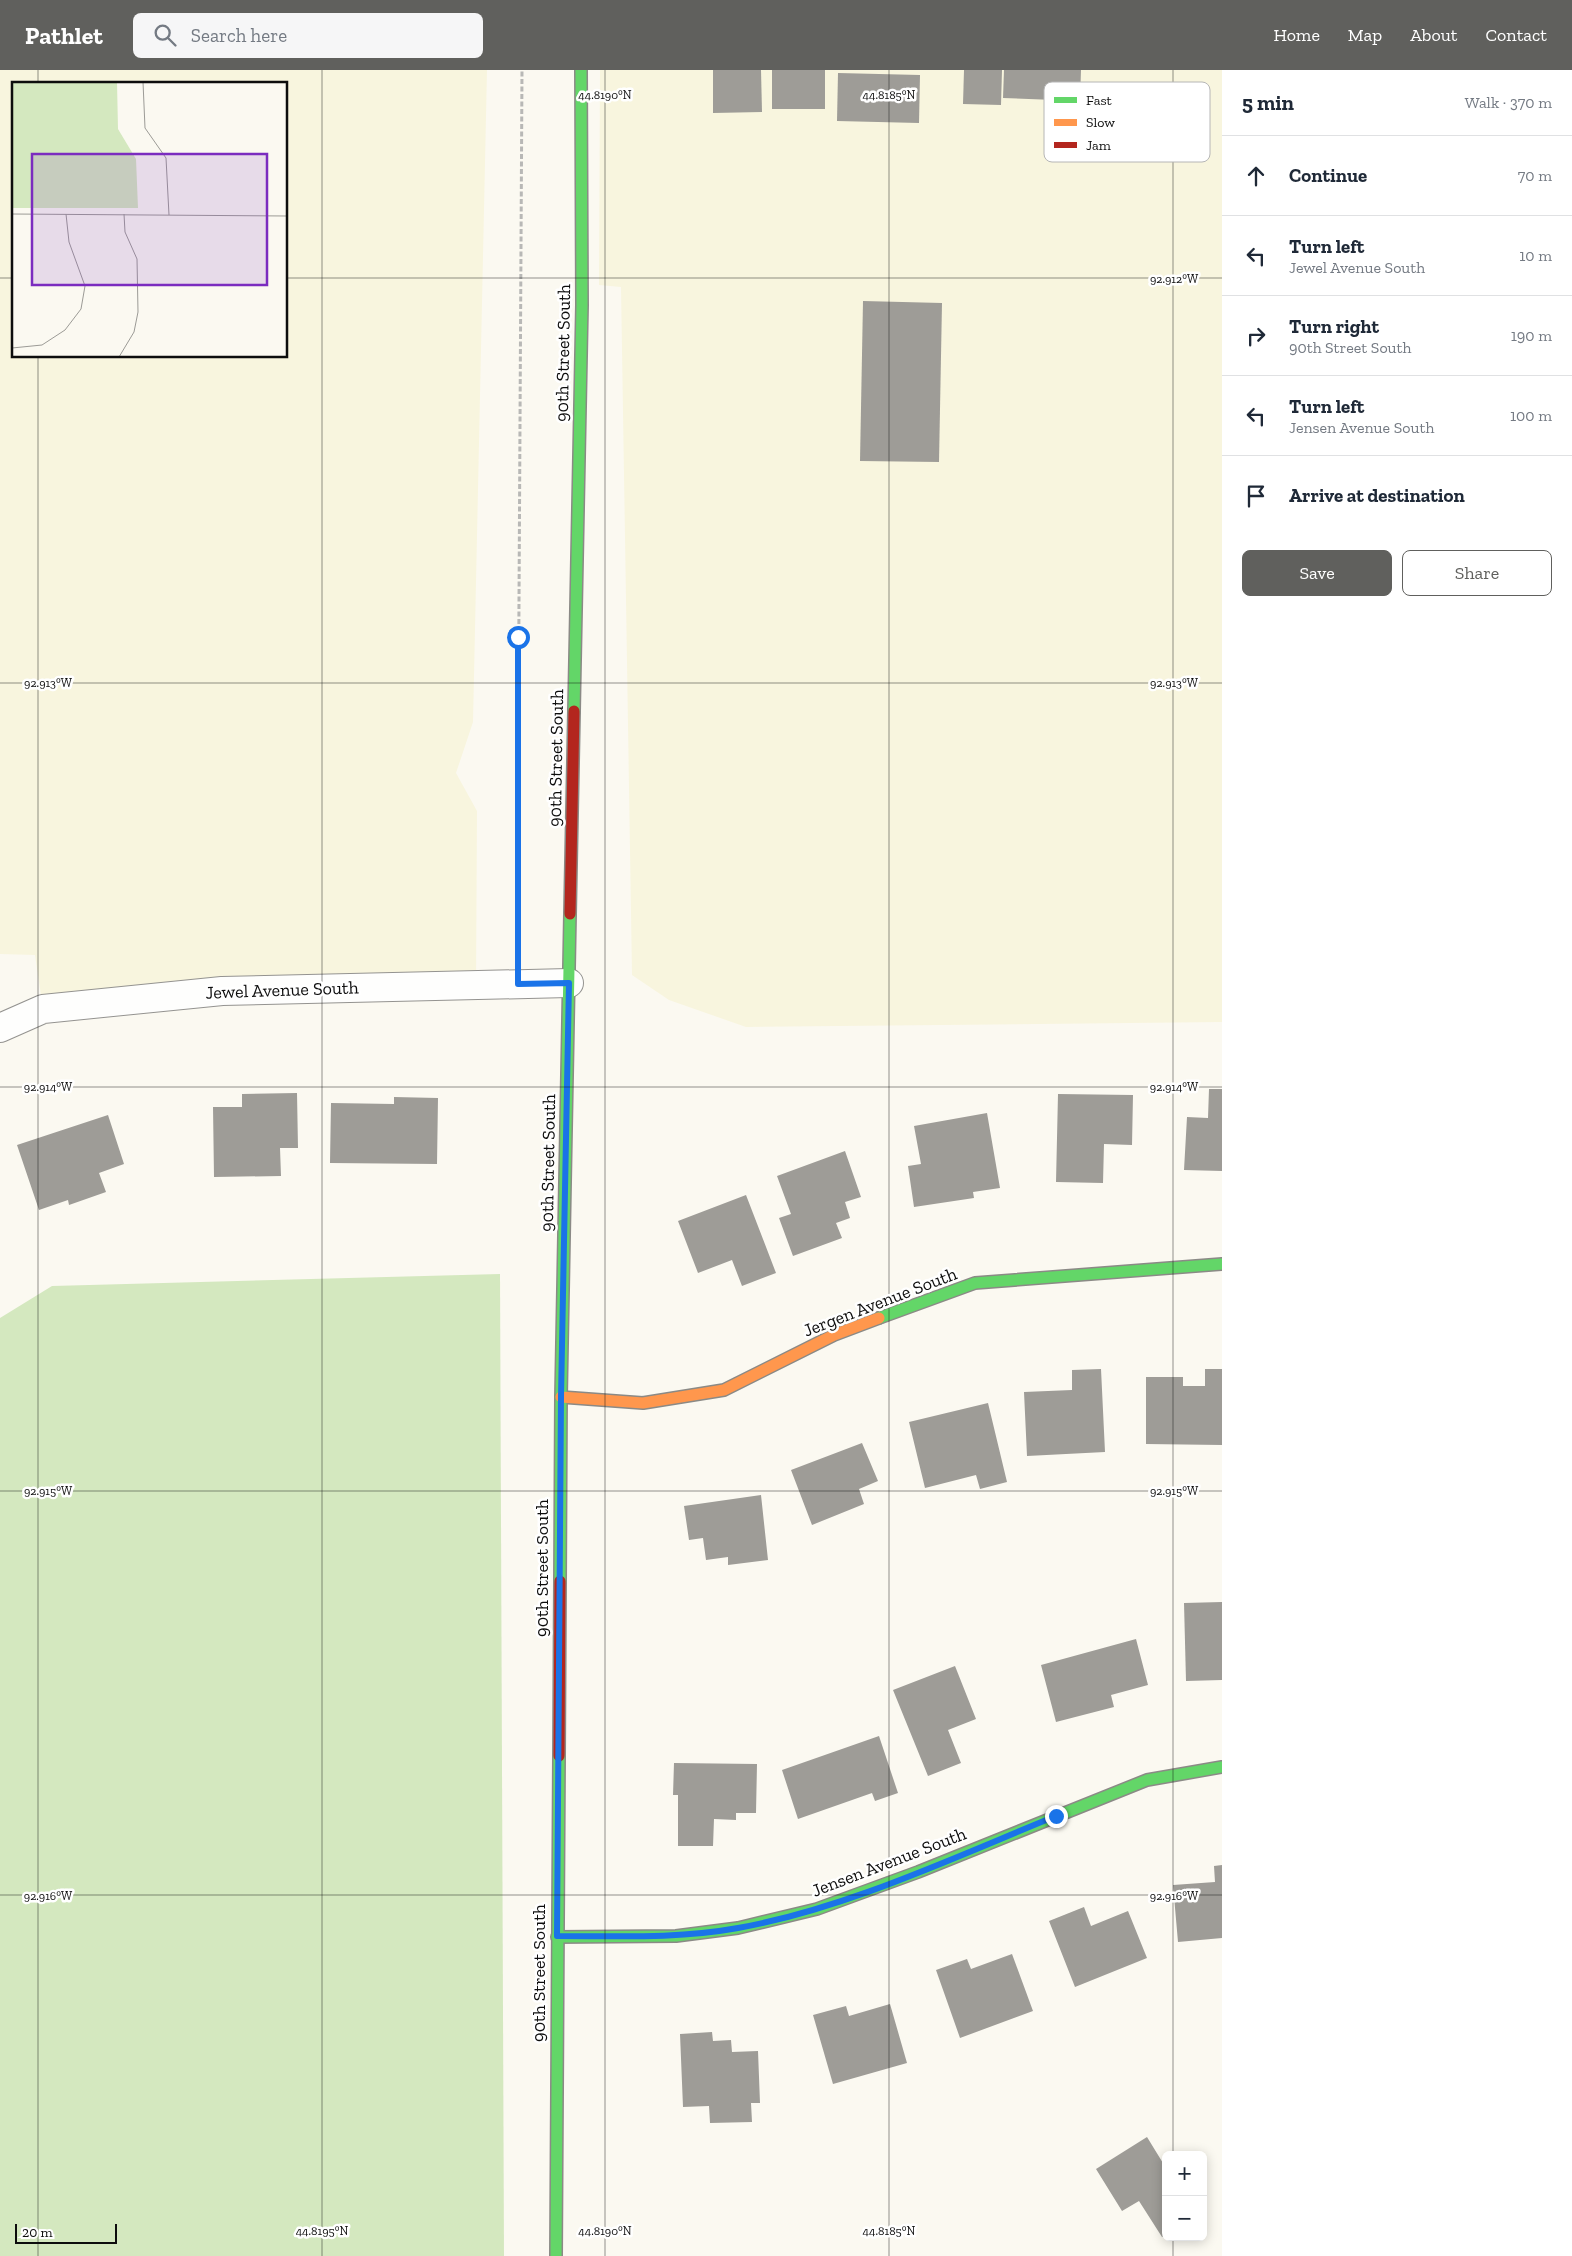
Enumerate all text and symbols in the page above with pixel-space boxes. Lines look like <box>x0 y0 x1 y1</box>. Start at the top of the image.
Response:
search box <box>133 13 483 58</box>
text: Pathlet <box>25 21 103 50</box>
icon: search <box>151 21 179 49</box>
text: Search here <box>191 24 287 47</box>
text: Home <box>1273 24 1320 46</box>
text: Map <box>1348 24 1382 46</box>
text: About <box>1410 24 1457 46</box>
text: Contact <box>1485 24 1547 46</box>
inset map <box>12 82 288 358</box>
legend <box>1044 82 1210 162</box>
text: 44.8190°N <box>578 88 632 102</box>
text: 44.8185°N <box>863 88 916 102</box>
text: 5 min <box>1242 90 1294 115</box>
text: Fast <box>1086 92 1113 109</box>
text: Walk · 370 m <box>1465 93 1552 112</box>
text: Slow <box>1086 114 1115 131</box>
text: Jam <box>1086 137 1111 154</box>
icon: ahead <box>1242 162 1270 190</box>
text: Continue <box>1289 164 1367 187</box>
text: 70 m <box>1518 166 1552 185</box>
text: Turn left <box>1289 235 1364 258</box>
icon: left <box>1242 242 1270 270</box>
text: 10 m <box>1519 246 1552 265</box>
text: Jewel Avenue South <box>1289 258 1425 277</box>
text: 92.912°W <box>1150 272 1199 286</box>
street label: 90th Street South <box>551 284 575 422</box>
text: Turn right <box>1289 315 1379 338</box>
icon: right <box>1242 322 1270 350</box>
text: 190 m <box>1511 326 1552 345</box>
text: 90th Street South <box>1289 338 1411 357</box>
text: Turn left <box>1289 395 1364 418</box>
icon: left <box>1242 402 1270 430</box>
text: 100 m <box>1510 406 1552 425</box>
text: Jensen Avenue South <box>1289 418 1434 437</box>
icon: arrive <box>1242 482 1270 510</box>
text: Arrive at destination <box>1289 484 1465 507</box>
button: Save <box>1242 550 1392 596</box>
button: Share <box>1402 550 1552 596</box>
route start <box>507 626 530 649</box>
text: 92.913°W <box>24 676 73 690</box>
text: 92.913°W <box>1150 676 1199 690</box>
street label: 90th Street South <box>544 689 568 827</box>
street label: Jewel Avenue South <box>205 976 359 1004</box>
text: 92.914°W <box>24 1080 73 1094</box>
text: 92.914°W <box>1150 1080 1199 1094</box>
street label: 90th Street South <box>536 1094 560 1232</box>
street label: Jergen Avenue South <box>800 1263 960 1341</box>
text: 92.915°W <box>24 1484 73 1498</box>
text: 92.915°W <box>1150 1484 1199 1498</box>
street label: 90th Street South <box>531 1499 553 1637</box>
route end <box>1045 1805 1068 1828</box>
street label: Jensen Avenue South <box>809 1822 969 1902</box>
text: 92.916°W <box>24 1889 73 1903</box>
text: 92.916°W <box>1150 1889 1199 1903</box>
street label: 90th Street South <box>528 1904 550 2042</box>
map controls <box>1162 2151 1207 2241</box>
button: + <box>1162 2151 1207 2196</box>
button: − <box>1162 2196 1207 2241</box>
scale bar <box>15 2221 118 2244</box>
text: 20 m <box>22 2224 53 2241</box>
text: 44.8195°N <box>296 2224 348 2238</box>
text: 44.8190°N <box>578 2224 632 2238</box>
text: 44.8185°N <box>863 2224 916 2238</box>

